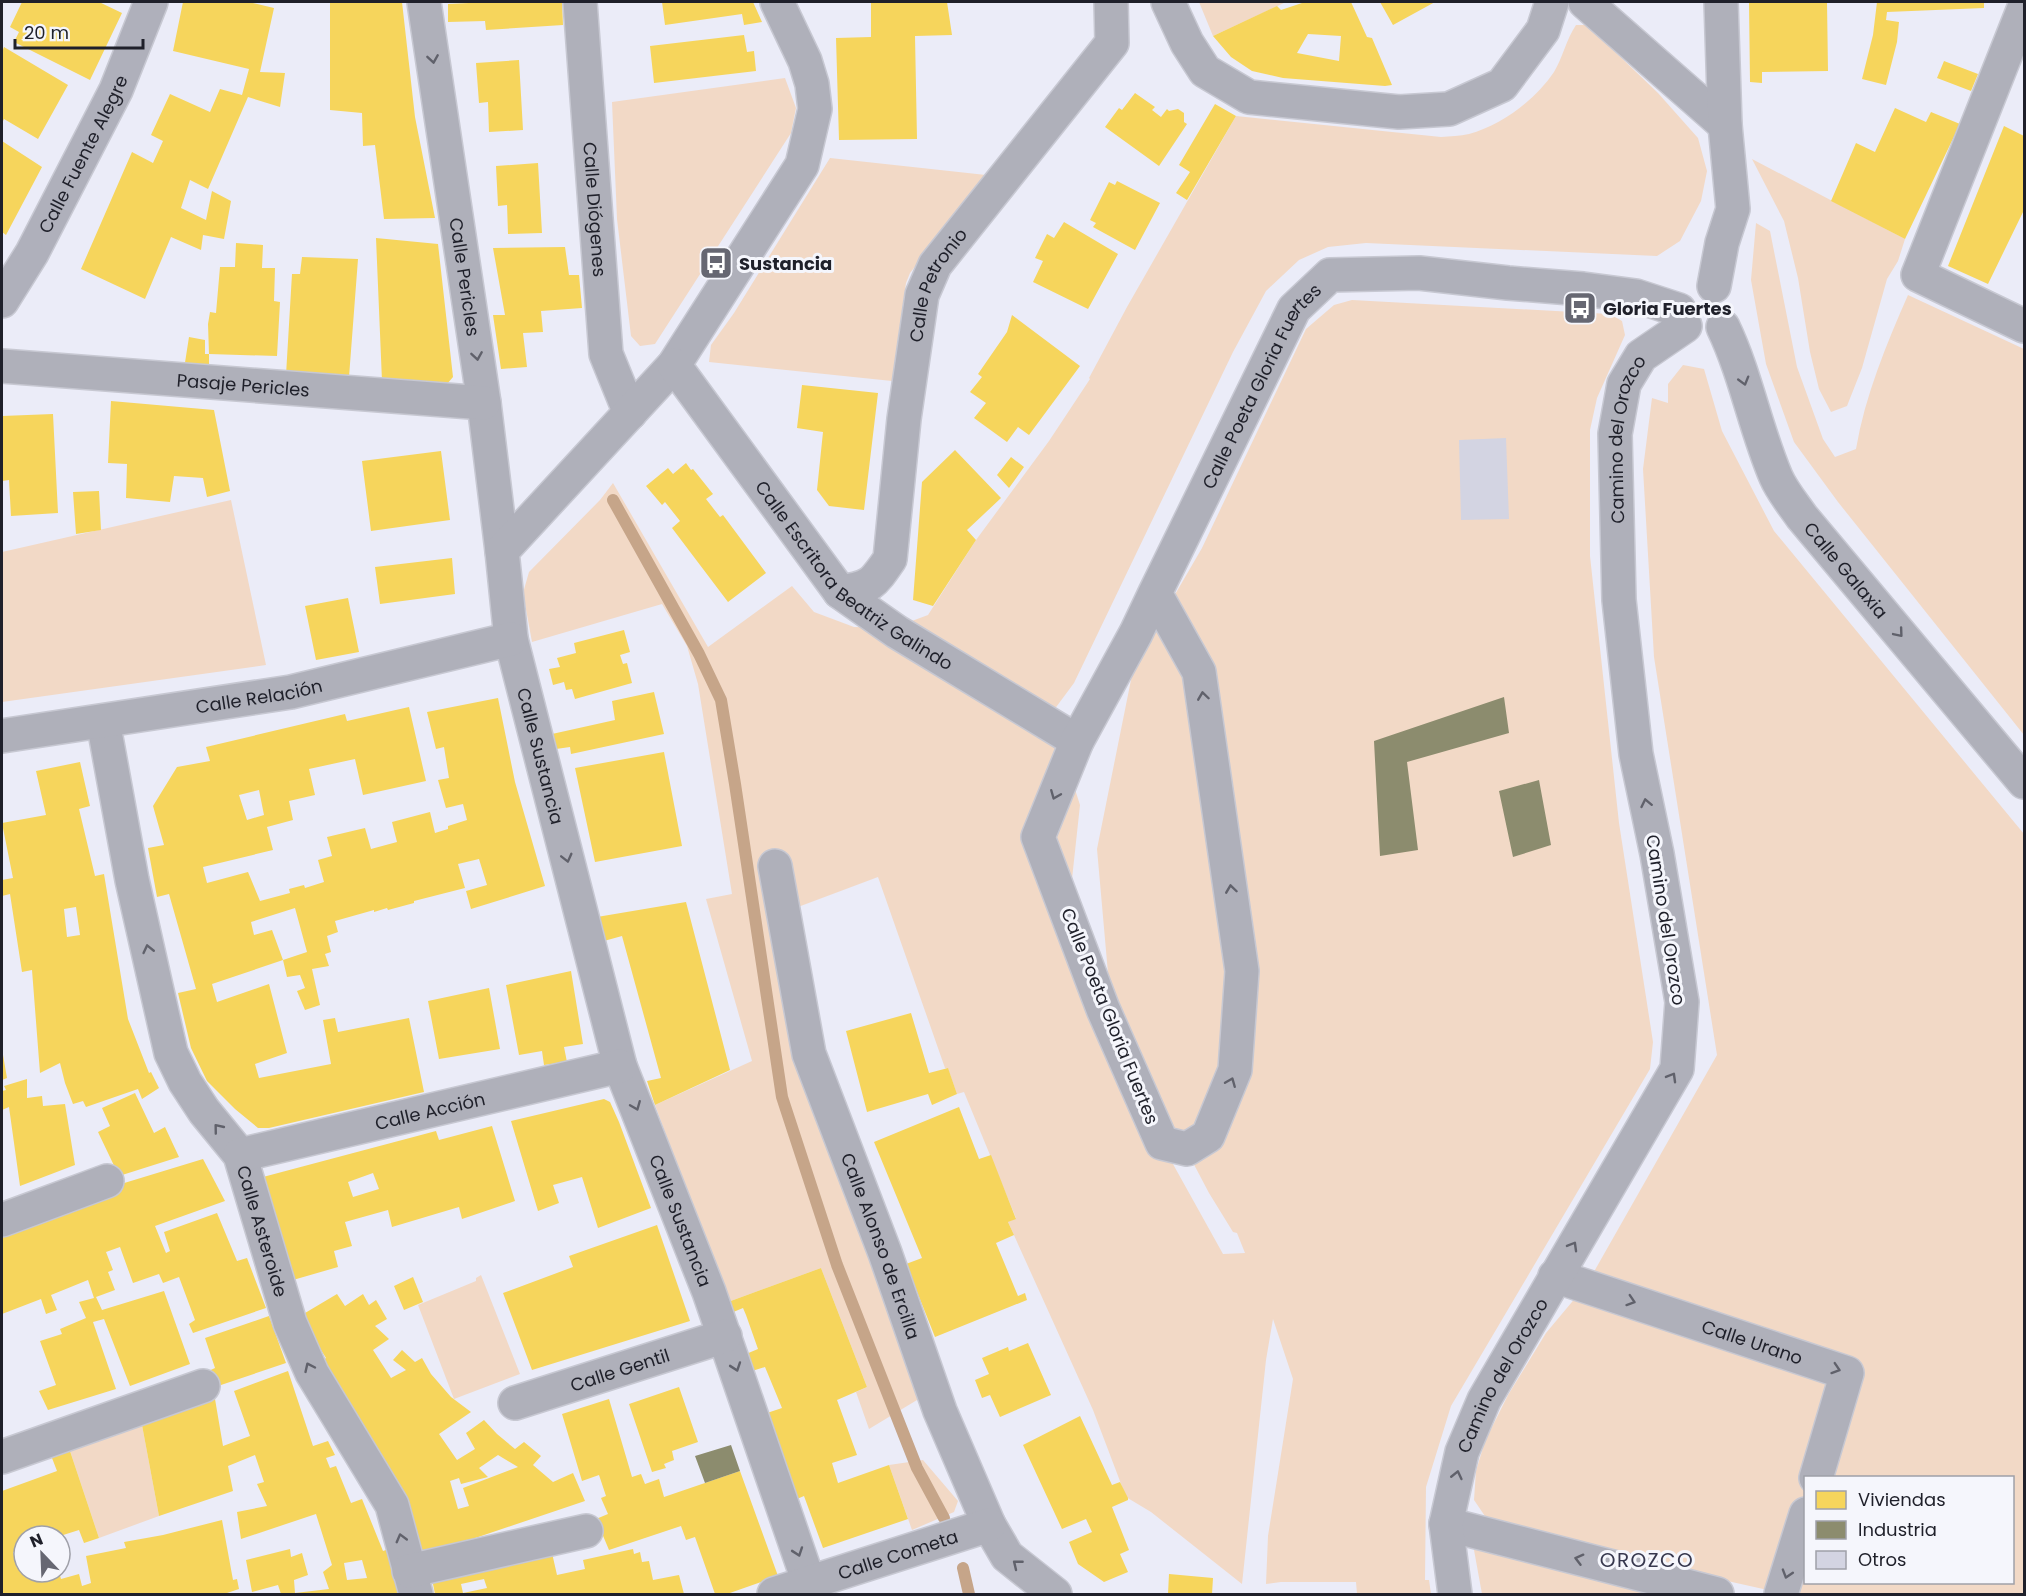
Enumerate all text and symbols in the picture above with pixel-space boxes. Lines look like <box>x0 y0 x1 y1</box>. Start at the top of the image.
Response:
scale bar <box>15 12 142 50</box>
text: 20 m <box>24 20 69 45</box>
one-way arrow <box>426 55 438 64</box>
street label: Calle Fuente Alegre <box>32 71 133 237</box>
street label: Calle Diógenes <box>578 141 613 278</box>
street label: Calle Pericles <box>444 216 486 338</box>
street label: Calle Petronio <box>903 222 973 344</box>
bus stop icon: Sustancia <box>698 245 734 281</box>
place label: Sustancia <box>739 251 832 276</box>
street label: Calle Poeta Gloria Fuertes <box>1195 277 1326 493</box>
bus stop icon: Gloria Fuertes <box>1562 290 1598 326</box>
place label: Gloria Fuertes <box>1603 296 1732 321</box>
street label: Camino del Orozco <box>1603 350 1651 524</box>
one-way arrow <box>471 351 483 361</box>
street label: Pasaje Pericles <box>176 367 311 402</box>
one-way arrow <box>1737 375 1749 386</box>
street label: Calle Escritora Beatriz Galindo <box>750 475 958 676</box>
street label: Calle Galaxia <box>1799 516 1894 624</box>
one-way arrow <box>1892 626 1903 637</box>
street label: Calle Relación <box>194 672 325 719</box>
street label: Calle Sustancia <box>511 685 570 827</box>
one-way arrow <box>1197 691 1209 700</box>
one-way arrow <box>1050 789 1062 800</box>
one-way arrow <box>1641 799 1654 809</box>
street label: Camino del Orozco <box>1640 833 1692 1007</box>
one-way arrow <box>560 852 572 863</box>
one-way arrow <box>1225 884 1237 893</box>
street label: Calle Poeta Gloria Fuertes <box>1055 904 1165 1128</box>
one-way arrow <box>142 945 155 955</box>
one-way arrow <box>1664 1073 1676 1084</box>
one-way arrow <box>1224 1077 1236 1088</box>
street label: Calle Acción <box>372 1086 487 1136</box>
one-way arrow <box>629 1100 641 1111</box>
one-way arrow <box>214 1124 225 1135</box>
street label: Calle Alonso de Ercilla <box>835 1149 927 1342</box>
street label: Calle Sustancia <box>644 1151 718 1290</box>
street label: Calle Asteroide <box>231 1162 294 1300</box>
one-way arrow <box>1566 1242 1577 1252</box>
street label: Camino del Orozco <box>1451 1293 1553 1457</box>
one-way arrow <box>1625 1294 1635 1307</box>
street label: Calle Urano <box>1699 1313 1806 1370</box>
street label: Calle Gentil <box>567 1342 673 1397</box>
one-way arrow <box>728 1361 741 1372</box>
one-way arrow <box>305 1362 317 1373</box>
one-way arrow <box>1830 1362 1840 1375</box>
one-way arrow <box>1450 1470 1463 1480</box>
legend <box>1804 1476 2014 1584</box>
text: Viviendas <box>1858 1487 1946 1512</box>
text: Industria <box>1858 1517 1937 1542</box>
street label: Calle Cometa <box>835 1523 961 1585</box>
north arrow <box>12 1524 72 1584</box>
text: N <box>26 1528 46 1554</box>
one-way arrow <box>395 1533 408 1543</box>
one-way arrow <box>791 1546 803 1557</box>
district label: OROZCO <box>1600 1546 1694 1574</box>
text: Otros <box>1858 1547 1906 1572</box>
one-way arrow <box>1574 1553 1584 1566</box>
one-way arrow <box>1013 1560 1024 1571</box>
one-way arrow <box>1782 1568 1794 1579</box>

